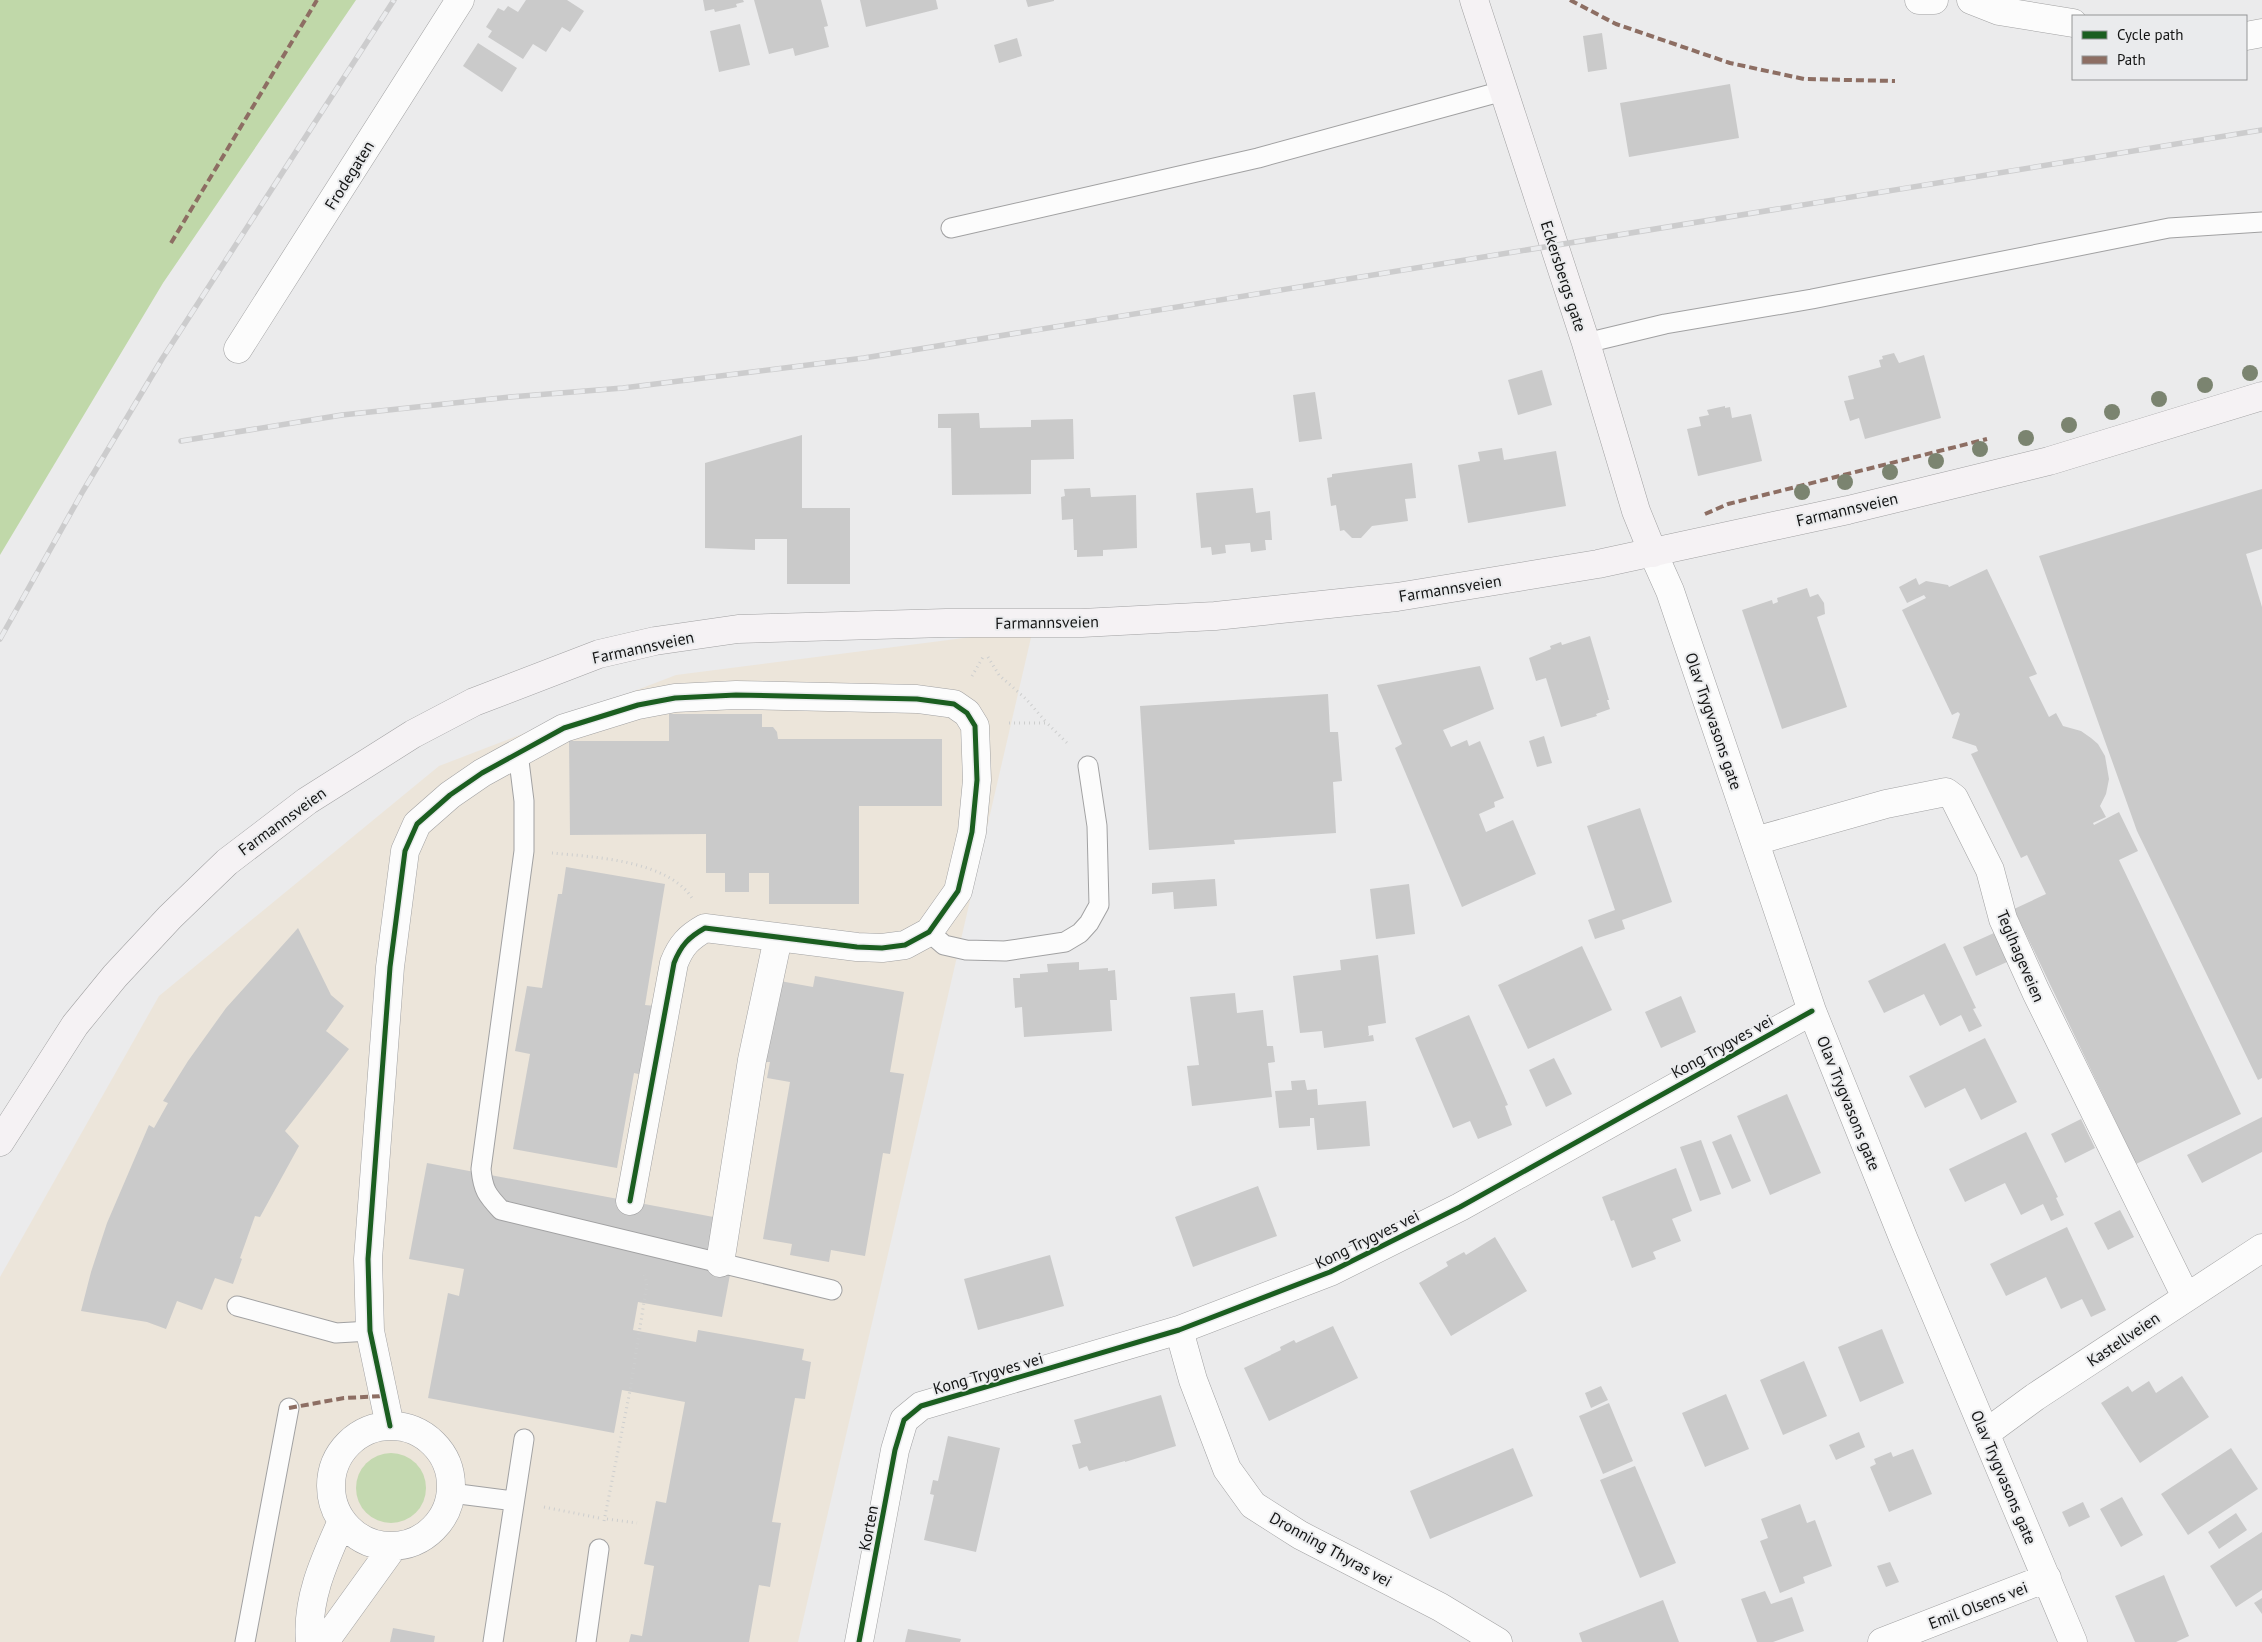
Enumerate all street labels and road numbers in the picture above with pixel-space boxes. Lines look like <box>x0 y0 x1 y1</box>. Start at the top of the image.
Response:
street label: Frodegaten <box>320 137 378 213</box>
street label: Eckersbergs gate <box>1537 218 1591 334</box>
street label: Farmannsveien <box>1794 488 1900 530</box>
street label: Farmannsveien <box>1397 570 1503 606</box>
street label: Farmannsveien <box>995 611 1099 633</box>
street label: Farmannsveien <box>590 626 696 668</box>
street label: Olav Trygvasons gate <box>1681 650 1747 792</box>
street label: Farmannsveien <box>234 782 330 860</box>
street label: Teglhageveien <box>1993 907 2049 1005</box>
street label: Kong Trygves vei <box>1667 1010 1777 1082</box>
street label: Olav Trygvasons gate <box>1813 1033 1885 1173</box>
street label: Kong Trygves vei <box>1312 1205 1422 1273</box>
street label: Kastellveien <box>2083 1307 2163 1371</box>
street label: Kong Trygves vei <box>931 1348 1045 1398</box>
street label: Olav Trygvasons gate <box>1967 1407 2041 1547</box>
street label: Korten <box>854 1504 882 1552</box>
street label: Dronning Thyras vei <box>1266 1507 1396 1591</box>
street label: Emil Olsens vei <box>1926 1577 2030 1633</box>

